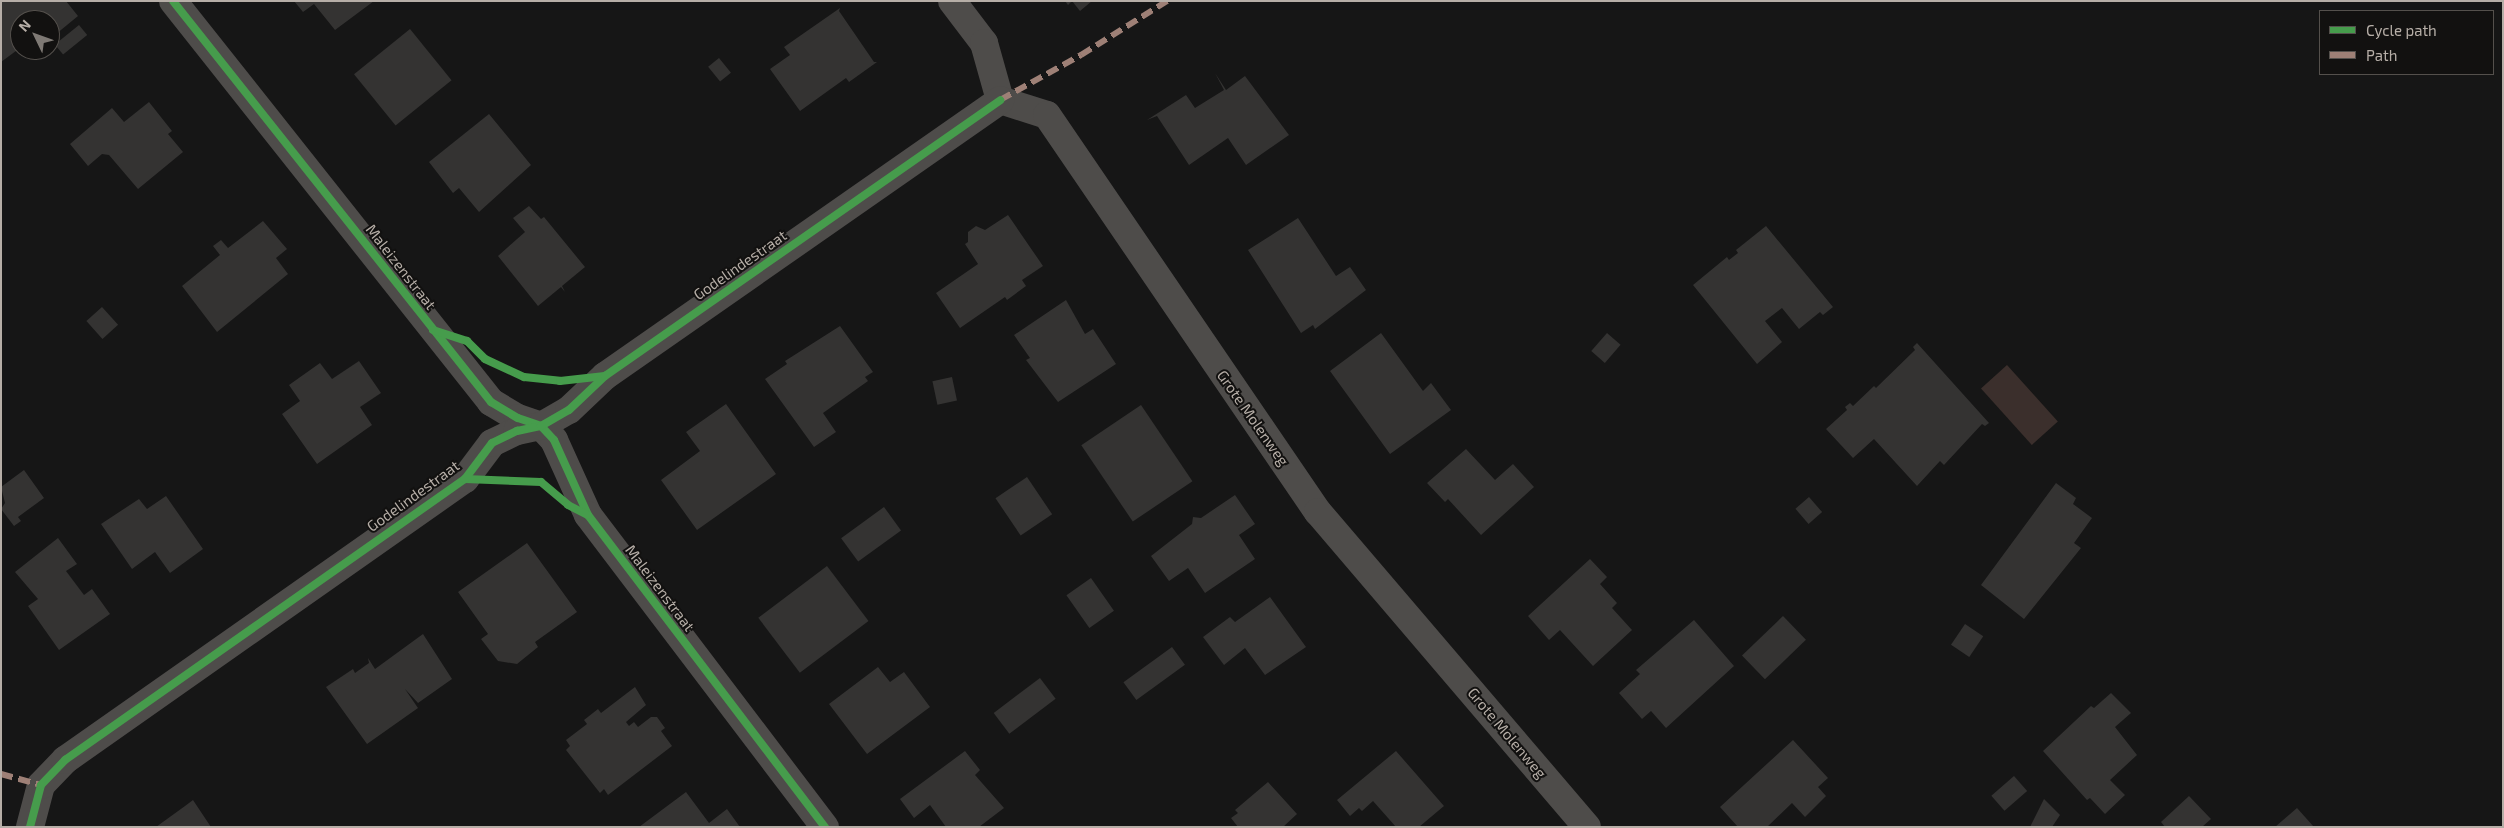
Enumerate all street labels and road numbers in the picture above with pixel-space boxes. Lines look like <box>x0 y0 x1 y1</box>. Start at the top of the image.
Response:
street label: Maleizenstraat <box>362 221 440 313</box>
street label: Godelindestraat <box>690 226 790 304</box>
street label: Grote Molenweg <box>1213 367 1293 469</box>
street label: Godelindestraat <box>363 456 463 536</box>
street label: Maleizenstraat <box>622 541 698 635</box>
street label: Grote Molenweg <box>1464 684 1550 782</box>

